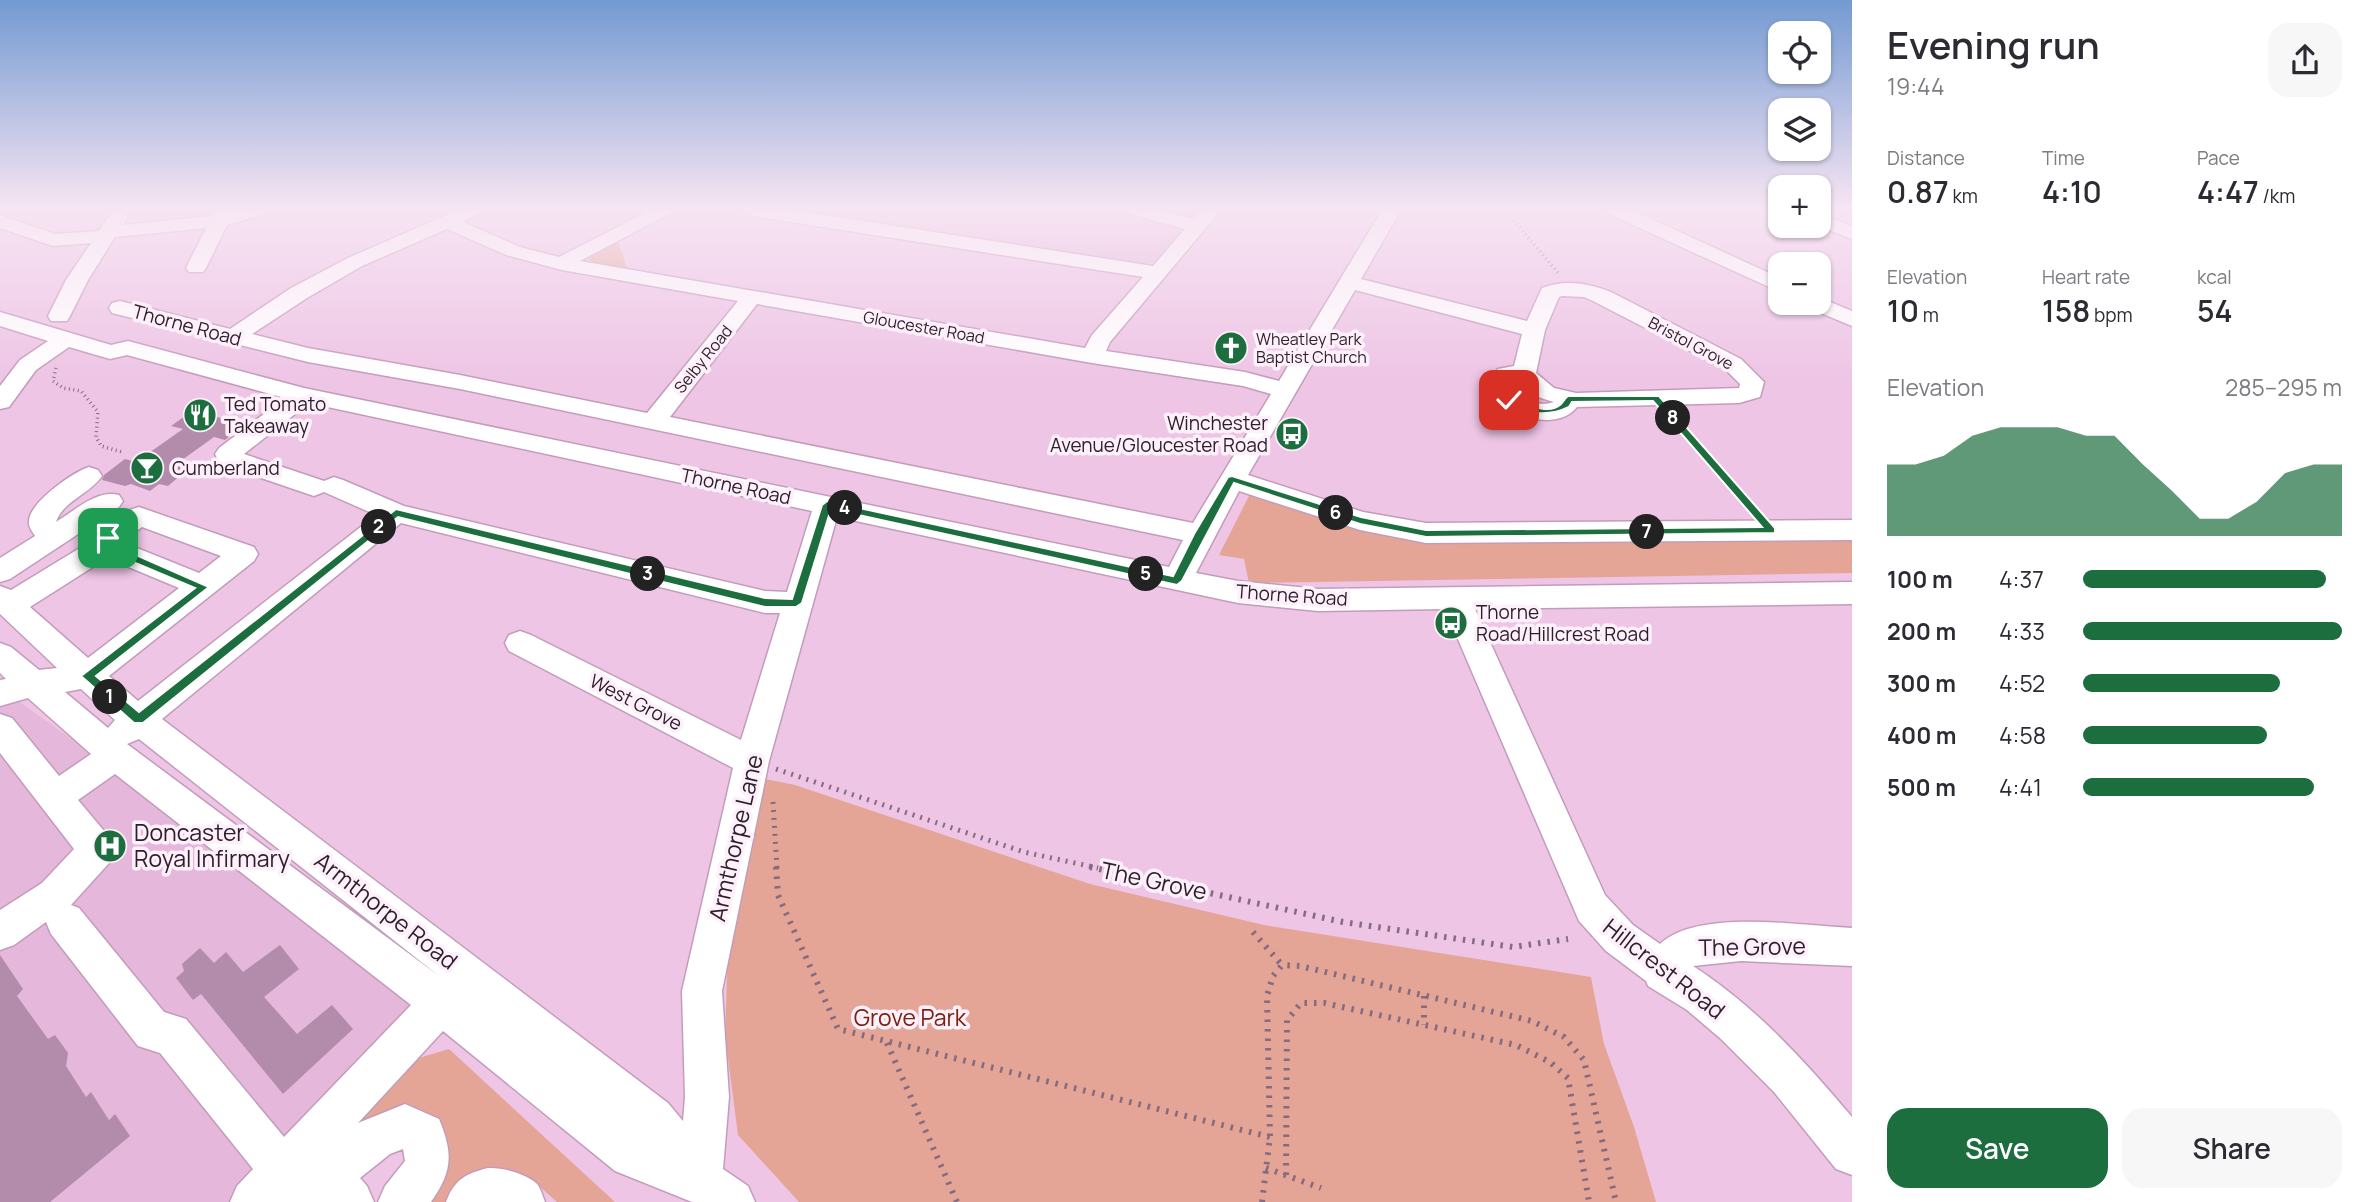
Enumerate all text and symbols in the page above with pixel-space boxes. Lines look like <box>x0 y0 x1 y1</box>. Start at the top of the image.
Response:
text: Evening run <box>1887 18 2100 70</box>
map controls <box>1768 21 1831 315</box>
button: locate <box>1768 21 1831 84</box>
button: share <box>2268 23 2342 97</box>
text: 19:44 <box>1887 70 1944 102</box>
button: layers <box>1768 98 1831 161</box>
text: Distance <box>1887 145 1965 171</box>
text: Time <box>2042 145 2085 171</box>
text: Pace <box>2197 145 2240 171</box>
text: 0.87 <box>1887 171 1949 212</box>
text: 4:10 <box>2042 171 2102 212</box>
text: 4:47 <box>2197 171 2259 212</box>
button: + <box>1768 175 1831 238</box>
text: km <box>1949 183 1978 209</box>
text: /km <box>2259 183 2295 209</box>
button: − <box>1768 252 1831 315</box>
text: Elevation <box>1887 264 1967 290</box>
text: Heart rate <box>2042 264 2130 290</box>
text: kcal <box>2197 264 2232 290</box>
text: 10 <box>1887 290 1919 331</box>
text: 158 <box>2042 290 2090 331</box>
text: 54 <box>2197 290 2233 331</box>
street label: Thorne Road <box>130 298 244 352</box>
text: m <box>1919 302 1939 328</box>
text: bpm <box>2090 302 2133 328</box>
street label: Gloucester Road <box>862 306 986 348</box>
street label: Bristol Grove <box>1645 311 1737 375</box>
street label: Selby Road <box>669 320 737 398</box>
place label: Wheatley Park Baptist Church <box>1256 328 1367 368</box>
church icon: Wheatley Park Baptist Church <box>1212 329 1250 367</box>
pin <box>1479 370 1539 430</box>
text: Elevation <box>1887 371 1984 403</box>
text: 285–295 m <box>2225 371 2342 403</box>
icon: check <box>1490 381 1528 419</box>
place label: Ted Tomato Takeaway <box>224 391 326 439</box>
restaurant icon: Ted Tomato Takeaway <box>181 396 219 434</box>
pin: 8 <box>1656 400 1690 436</box>
text: 8 <box>1667 404 1678 430</box>
place label: Winchester Avenue/Gloucester Road <box>1050 410 1268 458</box>
bus stop icon: Winchester Avenue/Gloucester Road <box>1273 415 1311 453</box>
bar icon: Cumberland <box>128 449 166 487</box>
place label: Cumberland <box>172 455 280 481</box>
street label: Thorne Road <box>679 462 793 510</box>
pin: 4 <box>828 490 862 526</box>
text: 4 <box>839 494 850 520</box>
pin: 6 <box>1318 496 1354 530</box>
text: 6 <box>1330 499 1341 525</box>
pin <box>78 508 138 568</box>
pin: 2 <box>362 510 396 544</box>
text: 2 <box>373 513 384 539</box>
pin: 7 <box>1630 514 1664 550</box>
text: 7 <box>1641 518 1652 544</box>
icon: arrive <box>89 519 127 557</box>
pin: 3 <box>630 556 666 592</box>
pin: 5 <box>1128 556 1164 592</box>
text: 3 <box>642 560 653 586</box>
text: 5 <box>1140 560 1151 586</box>
text: 100 m <box>1887 563 1953 595</box>
text: 4:37 <box>1999 563 2044 595</box>
street label: Thorne Road <box>1235 578 1349 612</box>
place label: Thorne Road/Hillcrest Road <box>1476 599 1649 647</box>
bus stop icon: Thorne Road/Hillcrest Road <box>1432 604 1470 642</box>
text: 200 m <box>1887 615 1956 647</box>
text: 4:33 <box>1999 615 2045 647</box>
text: 300 m <box>1887 667 1956 699</box>
text: 4:52 <box>1999 667 2045 699</box>
street label: West Grove <box>585 668 687 736</box>
pin: 1 <box>92 680 128 714</box>
text: 1 <box>105 683 114 709</box>
text: 400 m <box>1887 719 1957 751</box>
text: 4:58 <box>1999 719 2046 751</box>
street label: Armthorpe Lane <box>700 751 770 924</box>
text: 500 m <box>1887 771 1956 803</box>
text: 4:41 <box>1999 771 2042 803</box>
place label: Doncaster Royal Infirmary <box>134 816 290 874</box>
hospital icon: Doncaster Royal Infirmary <box>91 827 129 865</box>
street label: Armthorpe Road <box>308 844 465 976</box>
street label: The Grove <box>1098 853 1210 907</box>
street label: Hillcrest Road <box>1597 911 1732 1026</box>
street label: The Grove <box>1698 929 1806 963</box>
park label: Grove Park <box>854 1001 967 1033</box>
button: Save <box>1887 1108 2108 1188</box>
button: Share <box>2122 1108 2342 1188</box>

